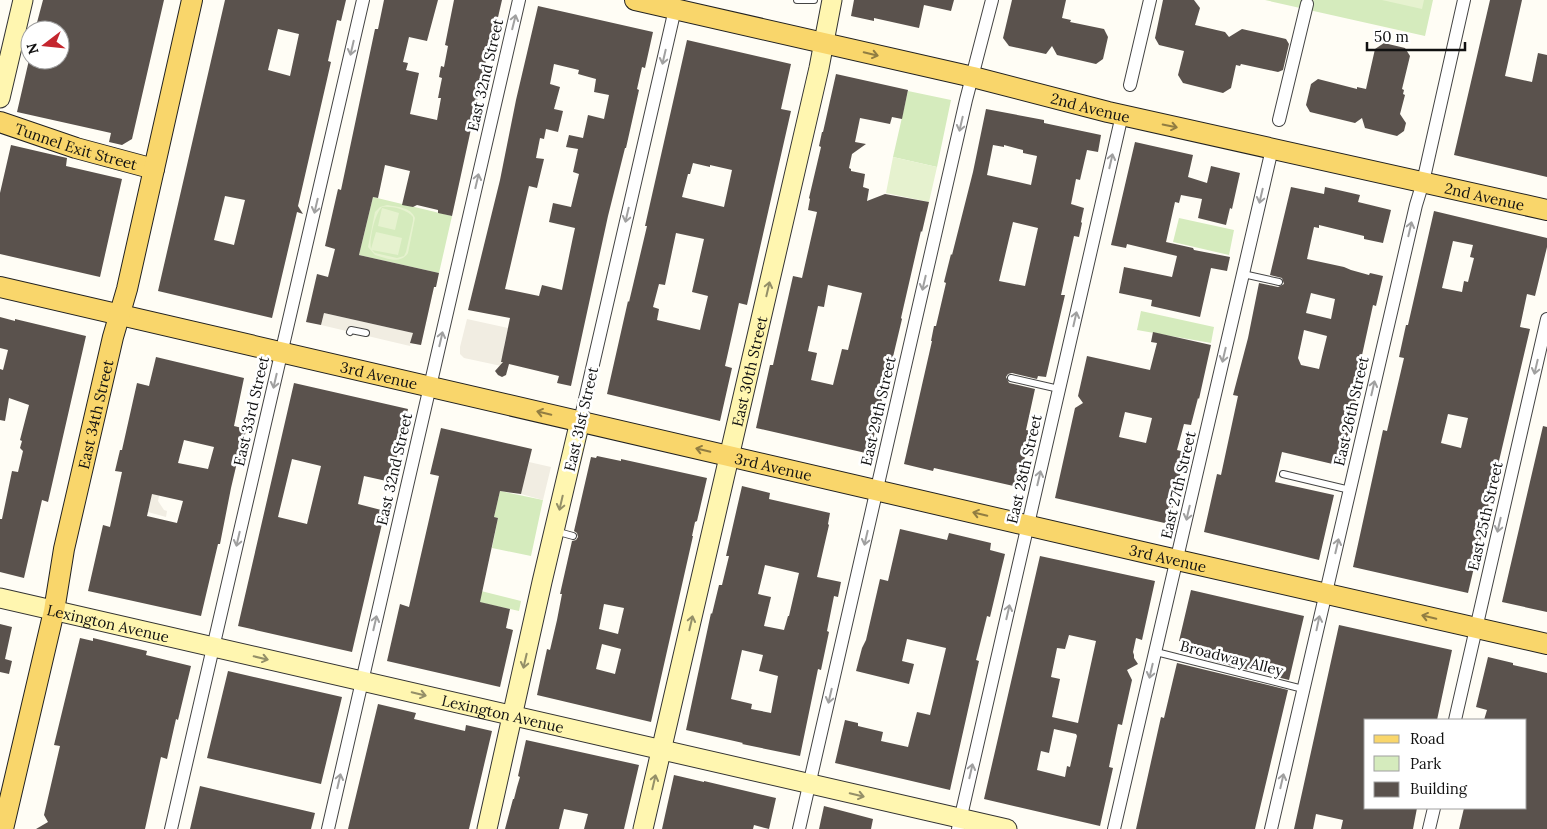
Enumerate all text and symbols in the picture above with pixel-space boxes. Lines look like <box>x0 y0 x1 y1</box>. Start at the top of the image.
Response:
one-way arrow <box>510 15 519 31</box>
street label: East 32nd Street <box>463 17 507 133</box>
north arrow <box>20 20 70 70</box>
scale bar <box>1367 20 1464 52</box>
text: 50 m <box>1374 27 1409 46</box>
one-way arrow <box>347 39 356 55</box>
text: N <box>22 41 43 56</box>
one-way arrow <box>659 48 668 64</box>
one-way arrow <box>862 50 878 59</box>
street label: 2nd Avenue <box>1049 88 1132 126</box>
one-way arrow <box>956 116 965 132</box>
street label: Tunnel Exit Street <box>13 118 140 174</box>
one-way arrow <box>1161 122 1177 131</box>
one-way arrow <box>1107 153 1117 169</box>
one-way arrow <box>473 173 482 189</box>
street label: 2nd Avenue <box>1443 178 1526 214</box>
one-way arrow <box>1256 188 1265 204</box>
one-way arrow <box>311 197 320 213</box>
one-way arrow <box>622 207 631 223</box>
one-way arrow <box>1406 222 1415 238</box>
one-way arrow <box>919 274 928 290</box>
one-way arrow <box>763 281 773 297</box>
one-way arrow <box>1071 312 1080 328</box>
street label: East 30th Street <box>727 314 771 428</box>
one-way arrow <box>437 332 446 348</box>
one-way arrow <box>1219 346 1229 362</box>
street label: East 33rd Street <box>229 354 273 468</box>
street label: East 29th Street <box>856 354 900 468</box>
street label: East 26th Street <box>1329 354 1373 468</box>
street label: 3rd Avenue <box>338 357 419 393</box>
street label: East 34th Street <box>73 358 117 471</box>
one-way arrow <box>1531 358 1540 374</box>
street label: East 31st Street <box>560 365 602 473</box>
one-way arrow <box>270 373 279 389</box>
one-way arrow <box>1369 380 1378 396</box>
one-way arrow <box>537 408 553 417</box>
street label: East 32nd Street <box>372 411 416 527</box>
street label: East 28th Street <box>1002 412 1046 525</box>
street label: East 27th Street <box>1156 429 1200 541</box>
one-way arrow <box>695 445 711 454</box>
street label: 3rd Avenue <box>733 448 814 485</box>
street label: East 25th Street <box>1463 459 1507 572</box>
one-way arrow <box>1035 470 1044 486</box>
one-way arrow <box>556 494 565 510</box>
one-way arrow <box>1183 504 1192 520</box>
one-way arrow <box>973 509 989 518</box>
one-way arrow <box>1494 517 1503 533</box>
one-way arrow <box>861 529 870 545</box>
one-way arrow <box>233 531 242 547</box>
one-way arrow <box>1333 539 1342 555</box>
street label: 3rd Avenue <box>1128 540 1208 576</box>
street label: Lexington Avenue <box>45 600 171 646</box>
one-way arrow <box>1004 605 1013 621</box>
one-way arrow <box>1421 612 1437 621</box>
one-way arrow <box>371 616 381 632</box>
one-way arrow <box>687 616 696 632</box>
one-way arrow <box>1314 616 1323 632</box>
street label: Broadway Alley <box>1178 636 1286 680</box>
one-way arrow <box>520 653 529 669</box>
one-way arrow <box>252 654 268 663</box>
one-way arrow <box>1146 663 1155 679</box>
one-way arrow <box>825 688 834 704</box>
one-way arrow <box>411 690 427 699</box>
street label: Lexington Avenue <box>440 690 566 737</box>
legend <box>1364 719 1527 809</box>
text: Road <box>1410 729 1445 748</box>
text: Park <box>1410 754 1441 773</box>
one-way arrow <box>967 763 976 779</box>
one-way arrow <box>335 774 344 790</box>
one-way arrow <box>650 774 659 790</box>
one-way arrow <box>1278 774 1287 790</box>
text: Building <box>1410 779 1468 798</box>
one-way arrow <box>849 791 865 800</box>

